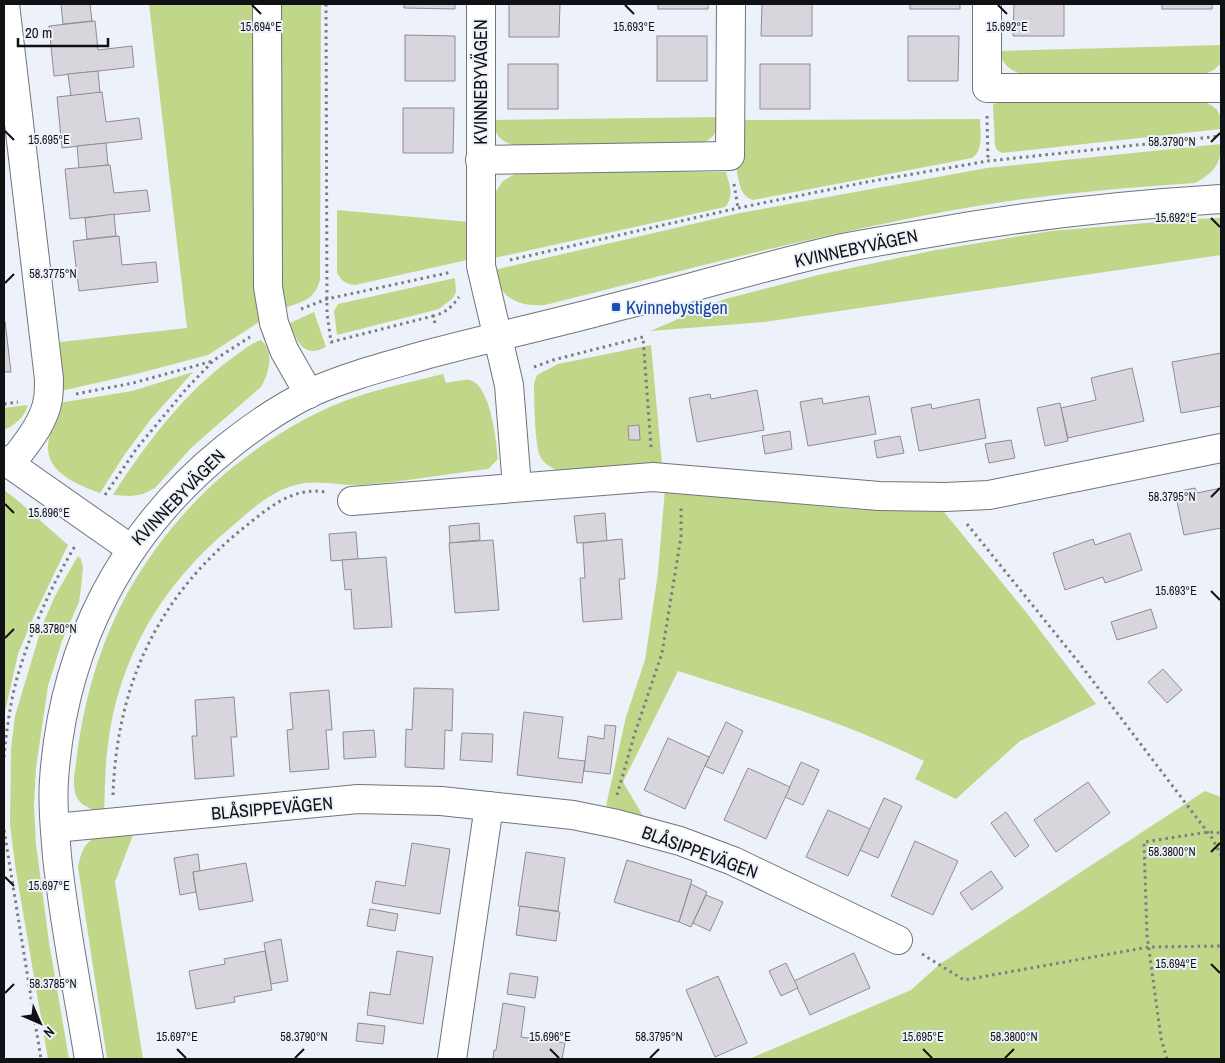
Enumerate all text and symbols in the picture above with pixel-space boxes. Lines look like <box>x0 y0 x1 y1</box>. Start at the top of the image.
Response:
scale bar <box>18 15 108 47</box>
text: 15.694°E <box>240 19 282 35</box>
street label: KVINNEBYVÄGEN <box>468 19 493 145</box>
text: 15.693°E <box>613 19 655 35</box>
text: 15.692°E <box>986 19 1028 35</box>
text: 20 m <box>25 22 52 43</box>
text: 15.695°E <box>28 132 70 148</box>
text: 58.3790°N <box>1148 134 1196 150</box>
text: 15.692°E <box>1155 210 1197 226</box>
street label: KVINNEBYVÄGEN <box>792 223 920 273</box>
text: 58.3775°N <box>29 266 77 282</box>
place label: Kvinnebystigen <box>626 295 728 320</box>
marker: Kvinnebystigen <box>610 301 622 313</box>
street label: KVINNEBYVÄGEN <box>126 443 230 551</box>
text: 58.3795°N <box>1148 489 1196 505</box>
text: 15.696°E <box>28 505 70 521</box>
text: 15.693°E <box>1155 583 1197 599</box>
text: 58.3780°N <box>29 621 77 637</box>
street label: BLÅSIPPEVÄGEN <box>210 790 334 826</box>
street label: BLÅSIPPEVÄGEN <box>638 819 762 885</box>
text: 58.3800°N <box>1148 844 1196 860</box>
text: 15.697°E <box>28 878 70 894</box>
text: 15.694°E <box>1155 956 1197 972</box>
text: 58.3785°N <box>29 976 77 992</box>
north arrow <box>15 998 65 1048</box>
text: N <box>40 1023 58 1041</box>
text: 15.697°E <box>156 1029 198 1045</box>
text: 58.3790°N <box>280 1029 328 1045</box>
text: 15.696°E <box>529 1029 571 1045</box>
text: 58.3795°N <box>635 1029 683 1045</box>
text: 15.695°E <box>902 1029 944 1045</box>
text: 58.3800°N <box>990 1029 1038 1045</box>

